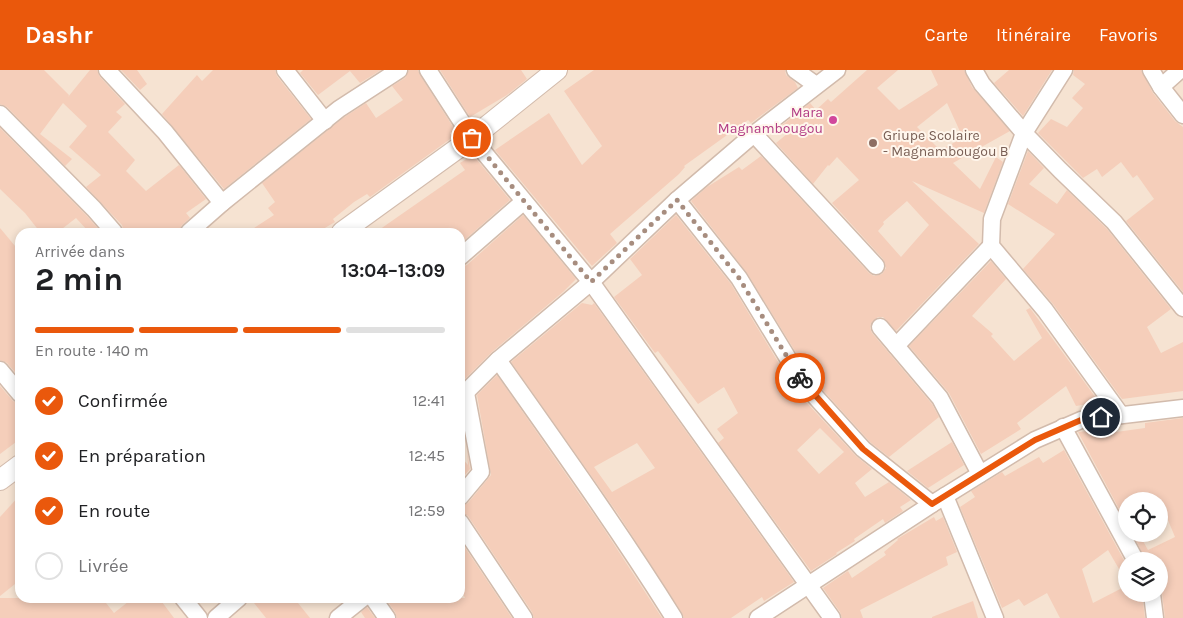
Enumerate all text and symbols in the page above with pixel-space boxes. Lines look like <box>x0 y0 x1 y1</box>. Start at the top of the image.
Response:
text: Dashr <box>25 21 93 49</box>
text: Carte <box>925 24 968 46</box>
text: Itinéraire <box>996 24 1071 46</box>
text: Favoris <box>1099 24 1158 46</box>
place label: Mara Magnambougou <box>718 104 823 137</box>
marker: Mara Magnambougou <box>827 114 839 126</box>
pin <box>451 117 493 159</box>
icon: bag <box>458 124 486 152</box>
place label: Griupe Scolaire - Magnambougou B <box>883 127 1008 160</box>
marker: Griupe Scolaire - Magnambougou B <box>867 137 879 149</box>
text: Arrivée dans <box>35 242 125 261</box>
text: 13:04–13:09 <box>341 260 445 282</box>
text: 2 min <box>35 261 123 298</box>
text: En route · 140 m <box>35 341 149 360</box>
courier <box>775 353 825 403</box>
icon: bike <box>786 364 814 392</box>
icon: check <box>35 387 63 415</box>
text: Confirmée <box>78 390 168 412</box>
text: 12:41 <box>413 391 445 410</box>
pin <box>1080 396 1122 438</box>
icon: home <box>1087 403 1115 431</box>
icon: check <box>35 442 63 470</box>
text: En préparation <box>78 445 206 467</box>
text: 12:45 <box>409 446 445 465</box>
map controls <box>1118 492 1168 602</box>
button: locate <box>1118 492 1168 542</box>
icon: check <box>35 497 63 525</box>
text: En route <box>78 500 150 522</box>
text: 12:59 <box>408 501 445 520</box>
button: layers <box>1118 552 1168 602</box>
text: Livrée <box>78 555 128 577</box>

